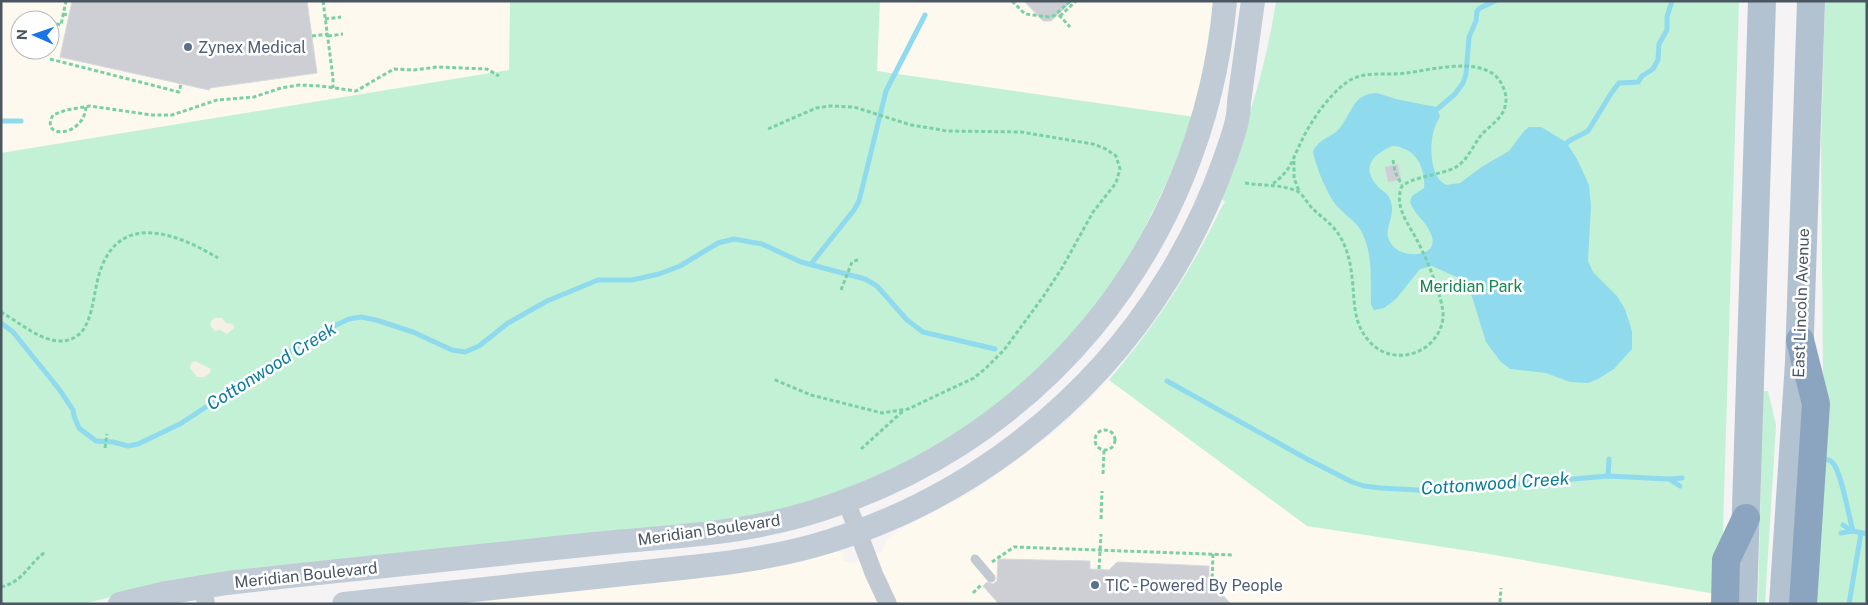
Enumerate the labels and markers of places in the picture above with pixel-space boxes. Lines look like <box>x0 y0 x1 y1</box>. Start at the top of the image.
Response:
place label: Zynex Medical <box>198 38 306 57</box>
marker: Zynex Medical <box>182 41 194 53</box>
place label: TIC - Powered By People <box>1105 576 1283 595</box>
marker: TIC - Powered By People <box>1089 579 1101 591</box>

